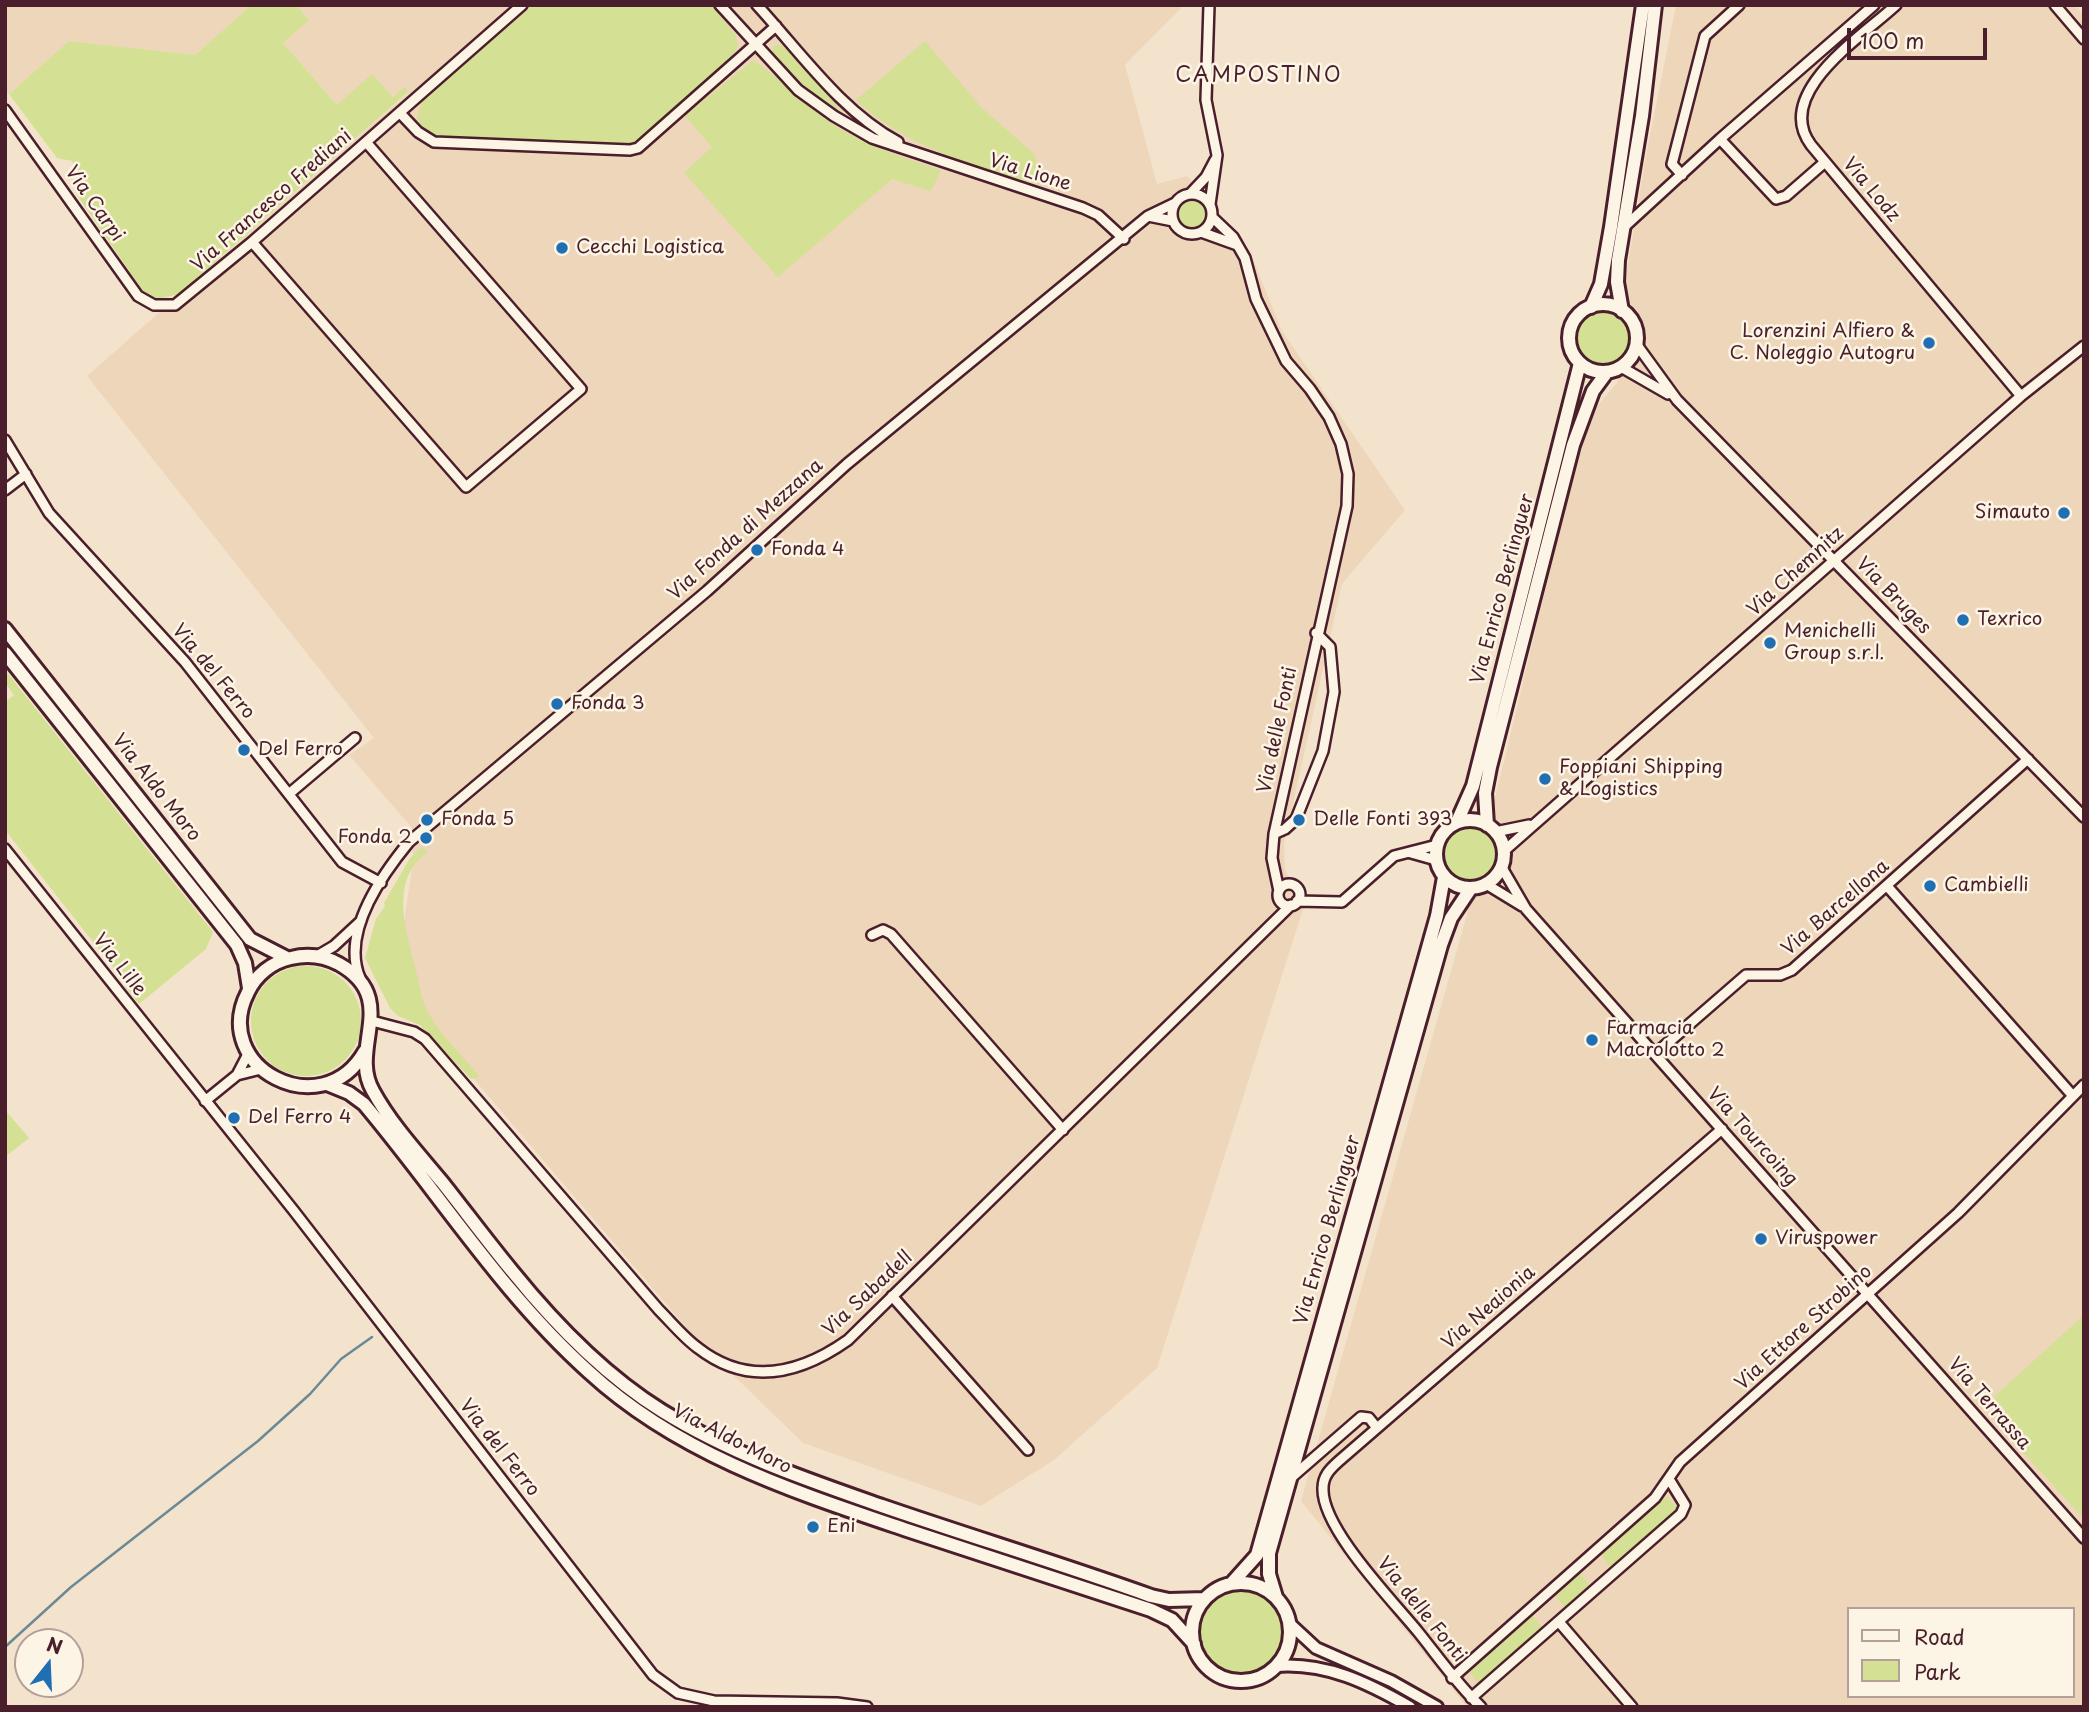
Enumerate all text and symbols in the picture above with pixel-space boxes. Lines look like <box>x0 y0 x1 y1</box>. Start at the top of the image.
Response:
scale bar <box>1851 14 1991 58</box>
text: 100 m <box>1860 24 1924 56</box>
district label: CAMPOSTINO <box>1177 63 1341 89</box>
street label: Via Francesco Frediani <box>187 125 357 277</box>
street label: Via Lione <box>986 150 1074 196</box>
street label: Via Lodz <box>1838 153 1904 227</box>
street label: Via Carpi <box>60 162 128 246</box>
place label: Cecchi Logistica <box>576 237 724 259</box>
marker: Cecchi Logistica <box>554 240 570 256</box>
place label: Lorenzini Alfiero & C. Noleggio Autogru <box>1729 321 1915 365</box>
marker: Lorenzini Alfiero & C. Noleggio Autogru <box>1921 335 1937 351</box>
street label: Via Fonda di Mezzana <box>664 455 828 605</box>
street label: Via Enrico Berlinguer <box>1467 491 1539 687</box>
place label: Simauto <box>1975 502 2050 524</box>
marker: Simauto <box>2056 505 2072 521</box>
street label: Via Chemnitz <box>1743 523 1849 621</box>
place label: Fonda 4 <box>771 539 845 561</box>
marker: Fonda 4 <box>749 542 765 558</box>
street label: Via Bruges <box>1851 553 1935 639</box>
place label: Texrico <box>1977 609 2042 631</box>
marker: Texrico <box>1955 612 1971 628</box>
street label: Via del Ferro <box>167 620 259 724</box>
place label: Menichelli Group s.r.l. <box>1784 621 1885 665</box>
marker: Menichelli Group s.r.l. <box>1762 635 1778 651</box>
street label: Via delle Fonti <box>1253 665 1303 795</box>
place label: Fonda 3 <box>571 693 645 715</box>
marker: Fonda 3 <box>549 696 565 712</box>
street label: Via Aldo Moro <box>107 730 205 846</box>
place label: Del Ferro <box>258 739 343 761</box>
marker: Del Ferro <box>236 742 252 758</box>
place label: Foppiani Shipping & Logistics <box>1559 757 1723 801</box>
marker: Foppiani Shipping & Logistics <box>1537 771 1553 787</box>
place label: Fonda 5 <box>441 809 514 831</box>
place label: Delle Fonti 393 <box>1313 809 1452 831</box>
marker: Fonda 5 <box>419 812 435 828</box>
marker: Delle Fonti 393 <box>1291 812 1307 828</box>
place label: Fonda 2 <box>337 827 412 849</box>
marker: Fonda 2 <box>418 830 434 846</box>
street label: Via Barcellona <box>1778 855 1894 961</box>
place label: Cambielli <box>1944 875 2029 897</box>
marker: Cambielli <box>1922 878 1938 894</box>
street label: Via Lille <box>88 929 150 1001</box>
place label: Farmacia Macrolotto 2 <box>1606 1018 1725 1062</box>
marker: Farmacia Macrolotto 2 <box>1584 1032 1600 1048</box>
street label: Via Tourcoing <box>1702 1083 1802 1191</box>
place label: Del Ferro 4 <box>248 1107 352 1129</box>
marker: Del Ferro 4 <box>226 1110 242 1126</box>
street label: Via Enrico Berlinguer <box>1290 1133 1366 1327</box>
place label: Viruspower <box>1775 1228 1878 1250</box>
marker: Viruspower <box>1753 1231 1769 1247</box>
street label: Via Sabadell <box>818 1247 918 1341</box>
street label: Via Neaionia <box>1438 1261 1540 1355</box>
street label: Via Ettore Strobino <box>1731 1261 1877 1395</box>
street label: Via Terrassa <box>1943 1353 2035 1455</box>
street label: Via del Ferro <box>454 1395 544 1501</box>
street label: Via Aldo Moro <box>669 1400 795 1480</box>
place label: Eni <box>827 1516 856 1538</box>
marker: Eni <box>805 1519 821 1535</box>
street label: Via delle Fonti <box>1372 1553 1470 1667</box>
legend <box>1848 1607 2075 1698</box>
text: Road <box>1914 1620 1965 1652</box>
north arrow <box>14 1628 84 1698</box>
text: N <box>43 1629 66 1661</box>
text: Park <box>1914 1655 1961 1687</box>

